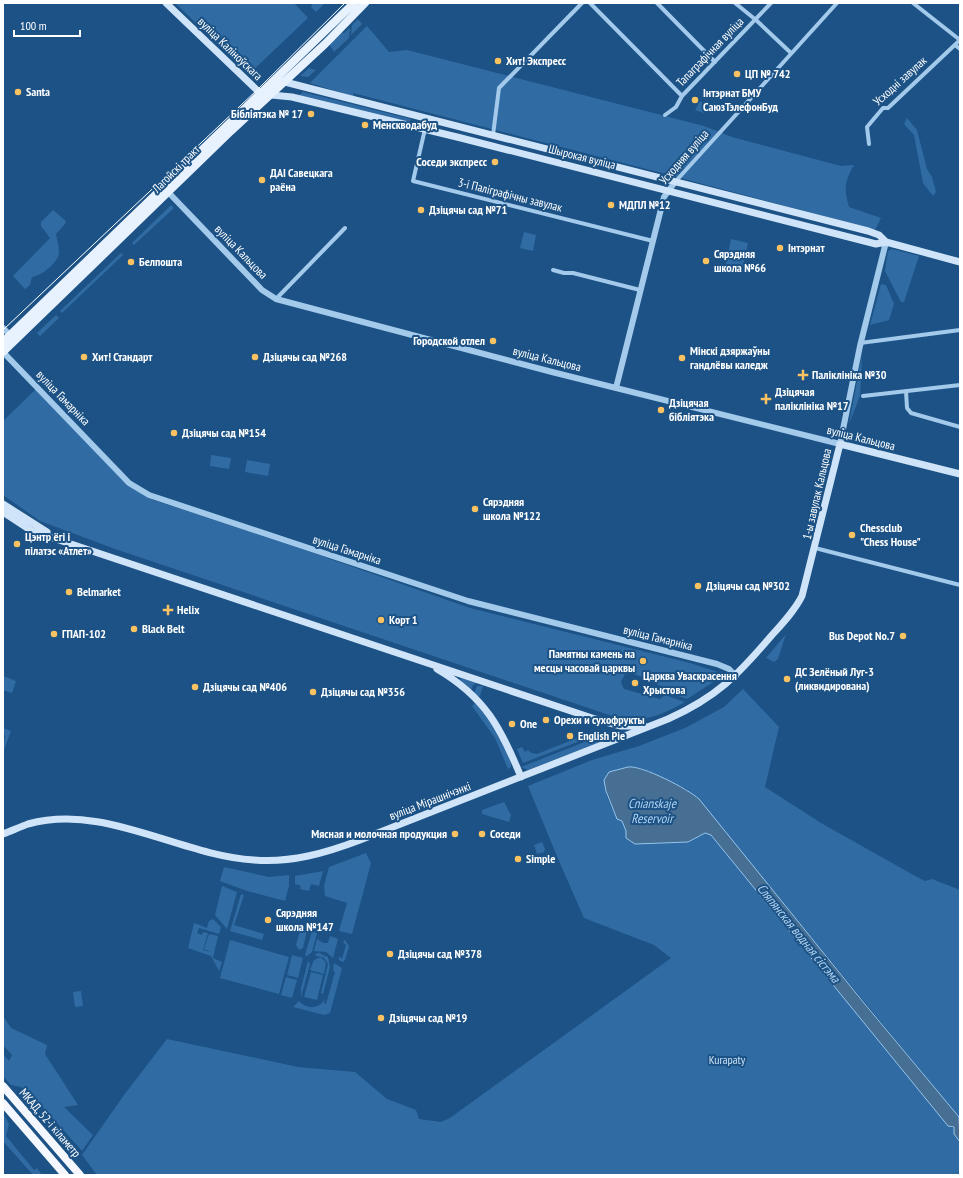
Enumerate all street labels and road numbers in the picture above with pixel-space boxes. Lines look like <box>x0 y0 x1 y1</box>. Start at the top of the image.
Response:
street label: вуліца Каліноўскага <box>195 14 266 83</box>
street label: Тапаграфічная вуліца <box>673 14 747 89</box>
street label: Усходні завулак <box>870 52 930 109</box>
street label: Усходняя вуліца <box>656 126 712 187</box>
street label: Шырокая вуліца <box>547 141 617 172</box>
street label: Лагойскі тракт <box>148 142 203 196</box>
street label: 3-і Паліграфічны завулак <box>456 174 564 215</box>
street label: вуліца Кальцова <box>212 221 271 282</box>
street label: вуліца Кальцова <box>512 343 583 374</box>
street label: вуліца Гамарніка <box>33 367 94 428</box>
street label: вуліца Кальцова <box>826 422 897 453</box>
street label: 1-ы завулак Кальцова <box>799 447 834 541</box>
street label: вуліца Гамарніка <box>311 531 383 568</box>
street label: вуліца Гамарніка <box>622 622 695 653</box>
street label: вуліца Мірашнічэнкі <box>387 778 473 823</box>
street label: МКАД, 52-і кіламетр <box>16 1085 84 1160</box>

